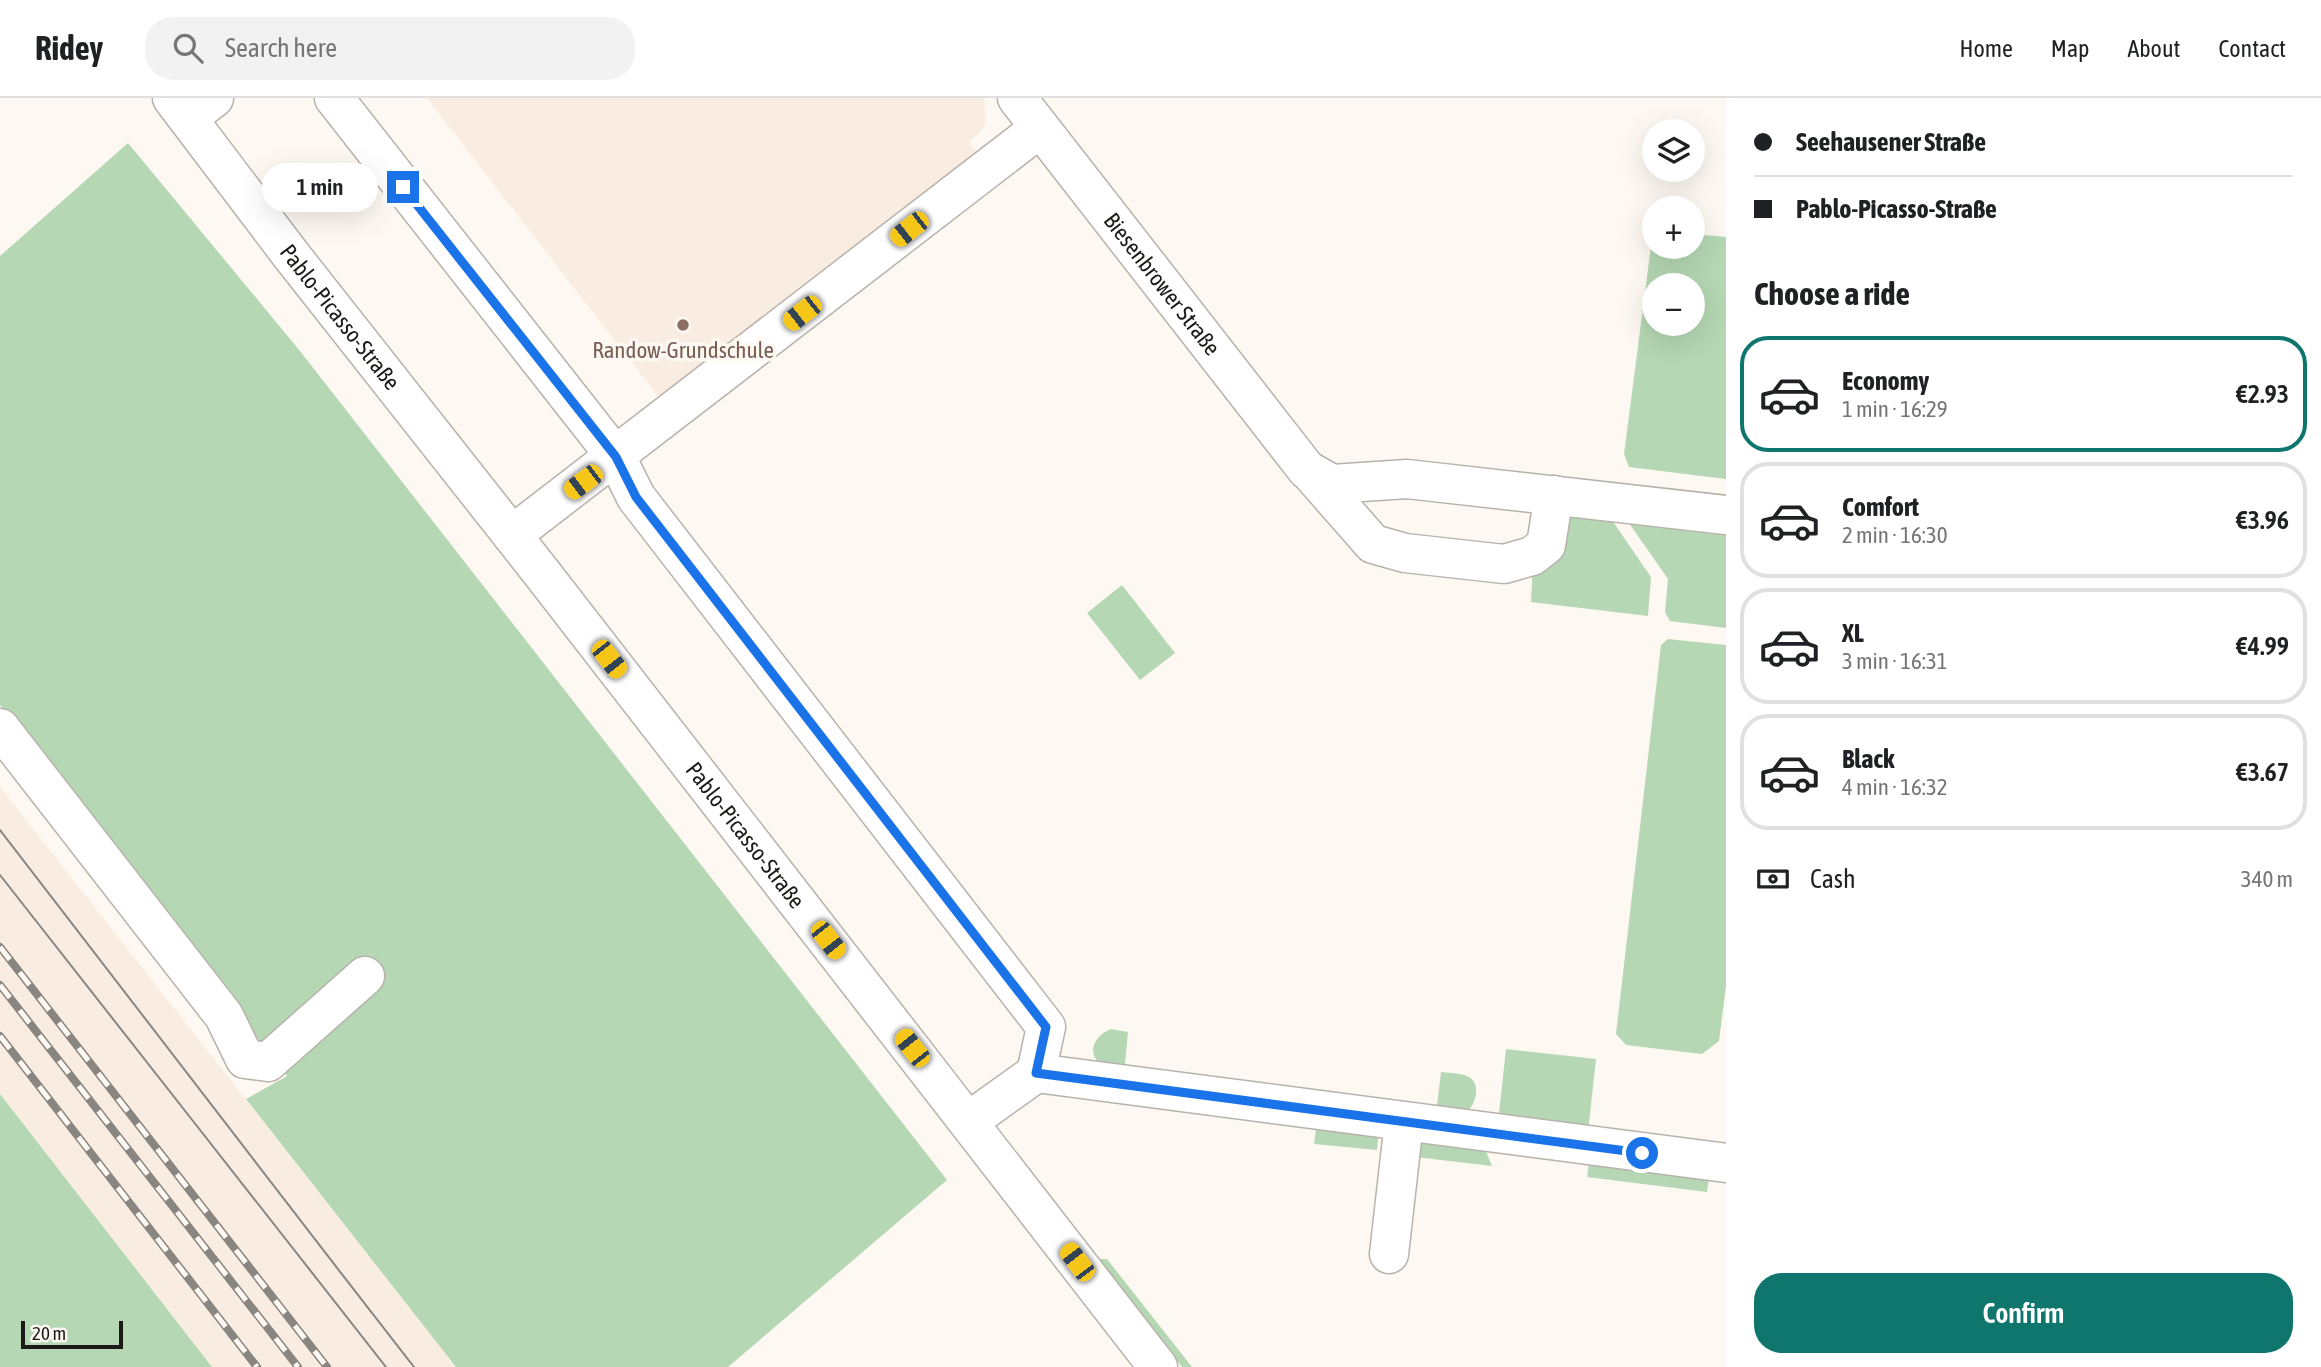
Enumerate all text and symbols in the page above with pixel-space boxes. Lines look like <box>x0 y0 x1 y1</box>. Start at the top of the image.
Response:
search box <box>145 17 635 80</box>
text: Ridey <box>35 29 103 67</box>
icon: search <box>169 29 207 67</box>
text: Search here <box>225 33 337 63</box>
text: Home <box>1959 35 2013 62</box>
text: Map <box>2051 35 2089 62</box>
text: About <box>2127 35 2180 62</box>
text: Contact <box>2218 35 2286 62</box>
map controls <box>1642 119 1705 336</box>
button: layers <box>1642 119 1705 182</box>
text: Seehausener Straße <box>1796 127 1986 157</box>
callout: 1 min <box>263 162 378 212</box>
route end <box>387 171 419 203</box>
text: 1 min <box>297 174 343 200</box>
text: Pablo-Picasso-Straße <box>1796 194 1997 224</box>
button: + <box>1642 196 1705 259</box>
car <box>886 208 933 250</box>
street label: Biesenbrower Straße <box>1099 208 1226 360</box>
street label: Pablo-Picasso-Straße <box>275 239 405 395</box>
button: − <box>1642 273 1705 336</box>
text: Choose a ride <box>1754 275 1910 312</box>
car <box>779 292 826 334</box>
marker: Randow-Grundschule <box>675 317 691 333</box>
place label: Randow-Grundschule <box>592 337 774 363</box>
icon: car <box>1758 363 1821 426</box>
text: Economy <box>1842 366 1929 396</box>
text: €2.93 <box>2236 379 2289 409</box>
text: 1 min · 16:29 <box>1842 396 1948 422</box>
car <box>560 461 607 503</box>
icon: car <box>1758 489 1821 552</box>
text: Comfort <box>1842 492 1919 522</box>
text: €3.96 <box>2236 505 2289 535</box>
text: 2 min · 16:30 <box>1842 522 1948 548</box>
icon: car <box>1758 615 1821 678</box>
text: XL <box>1842 618 1864 648</box>
text: €4.99 <box>2236 631 2289 661</box>
car <box>588 636 631 682</box>
text: 3 min · 16:31 <box>1842 648 1948 674</box>
icon: car <box>1758 741 1821 804</box>
text: Black <box>1842 744 1894 774</box>
street label: Pablo-Picasso-Straße <box>681 757 810 913</box>
text: €3.67 <box>2236 757 2289 787</box>
text: 4 min · 16:32 <box>1842 774 1948 800</box>
icon: cash <box>1754 860 1792 898</box>
text: Cash <box>1810 864 1856 894</box>
text: 340 m <box>2241 866 2293 892</box>
car <box>807 917 850 963</box>
car <box>891 1025 934 1071</box>
route start <box>1626 1137 1658 1169</box>
car <box>1056 1239 1099 1285</box>
button: Confirm <box>1754 1273 2293 1353</box>
scale bar <box>21 1318 122 1350</box>
text: 20 m <box>32 1322 66 1344</box>

